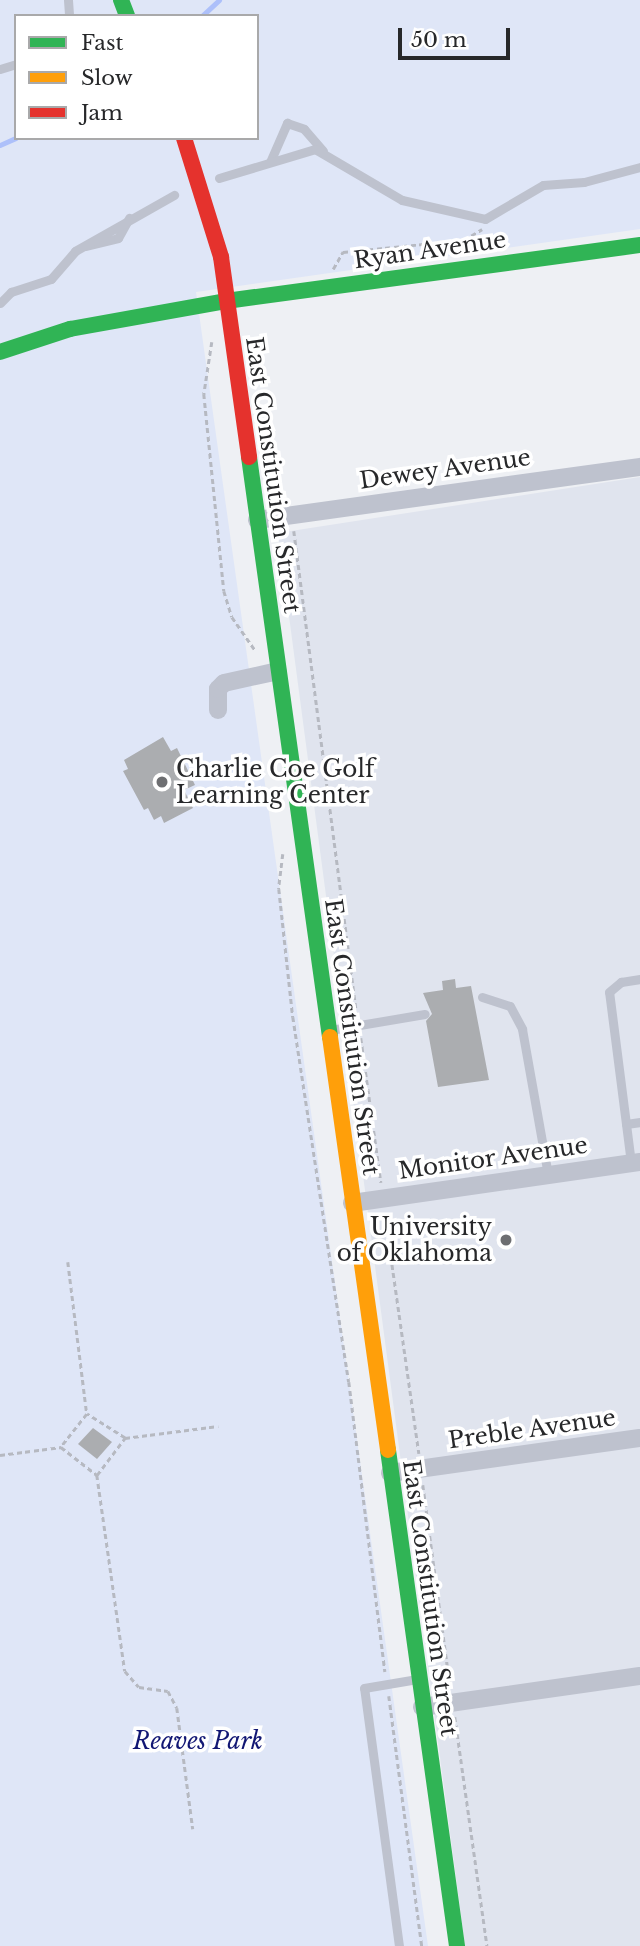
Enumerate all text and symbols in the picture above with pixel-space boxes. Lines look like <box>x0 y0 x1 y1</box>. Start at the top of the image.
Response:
legend <box>14 14 259 140</box>
scale bar <box>402 14 514 58</box>
text: 50 m <box>411 27 466 53</box>
text: Fast <box>81 30 123 56</box>
text: Slow <box>81 65 133 91</box>
text: Jam <box>81 100 123 126</box>
street label: Ryan Avenue <box>352 226 508 274</box>
street label: East Constitution Street <box>240 335 306 615</box>
street label: Dewey Avenue <box>357 443 533 495</box>
place label: Charlie Coe Golf Learning Center <box>176 755 374 809</box>
marker: Charlie Coe Golf Learning Center <box>154 774 170 790</box>
street label: East Constitution Street <box>319 897 385 1177</box>
street label: Monitor Avenue <box>396 1131 590 1185</box>
place label: University of Oklahoma <box>337 1213 492 1267</box>
marker: University of Oklahoma <box>498 1232 514 1248</box>
street label: Preble Avenue <box>446 1404 618 1454</box>
street label: East Constitution Street <box>397 1458 463 1738</box>
park label: Reaves Park <box>133 1727 263 1755</box>

